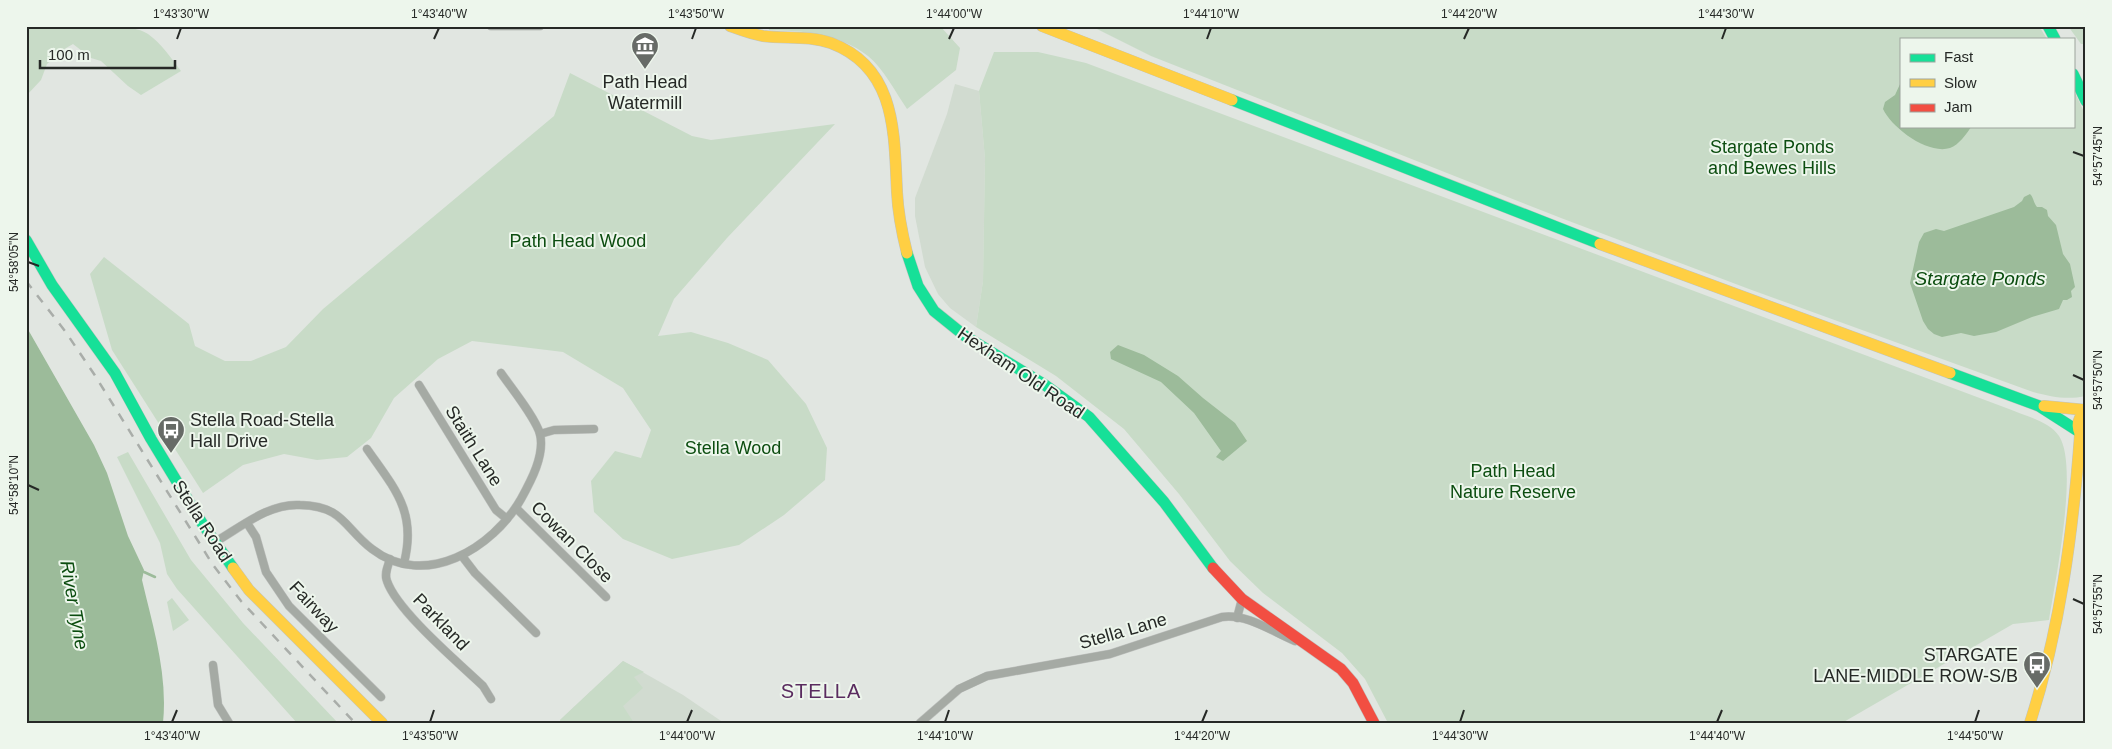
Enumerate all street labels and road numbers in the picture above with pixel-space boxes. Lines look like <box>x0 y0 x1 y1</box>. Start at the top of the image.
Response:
street label: Hexham Old Road <box>954 323 1088 423</box>
street label: Staith Lane <box>441 402 507 490</box>
street label: Stella Road <box>168 477 236 565</box>
street label: Cowan Close <box>527 497 617 587</box>
street label: Fairway <box>285 577 343 637</box>
street label: Parkland <box>409 589 473 655</box>
street label: Stella Lane <box>1077 609 1169 653</box>

